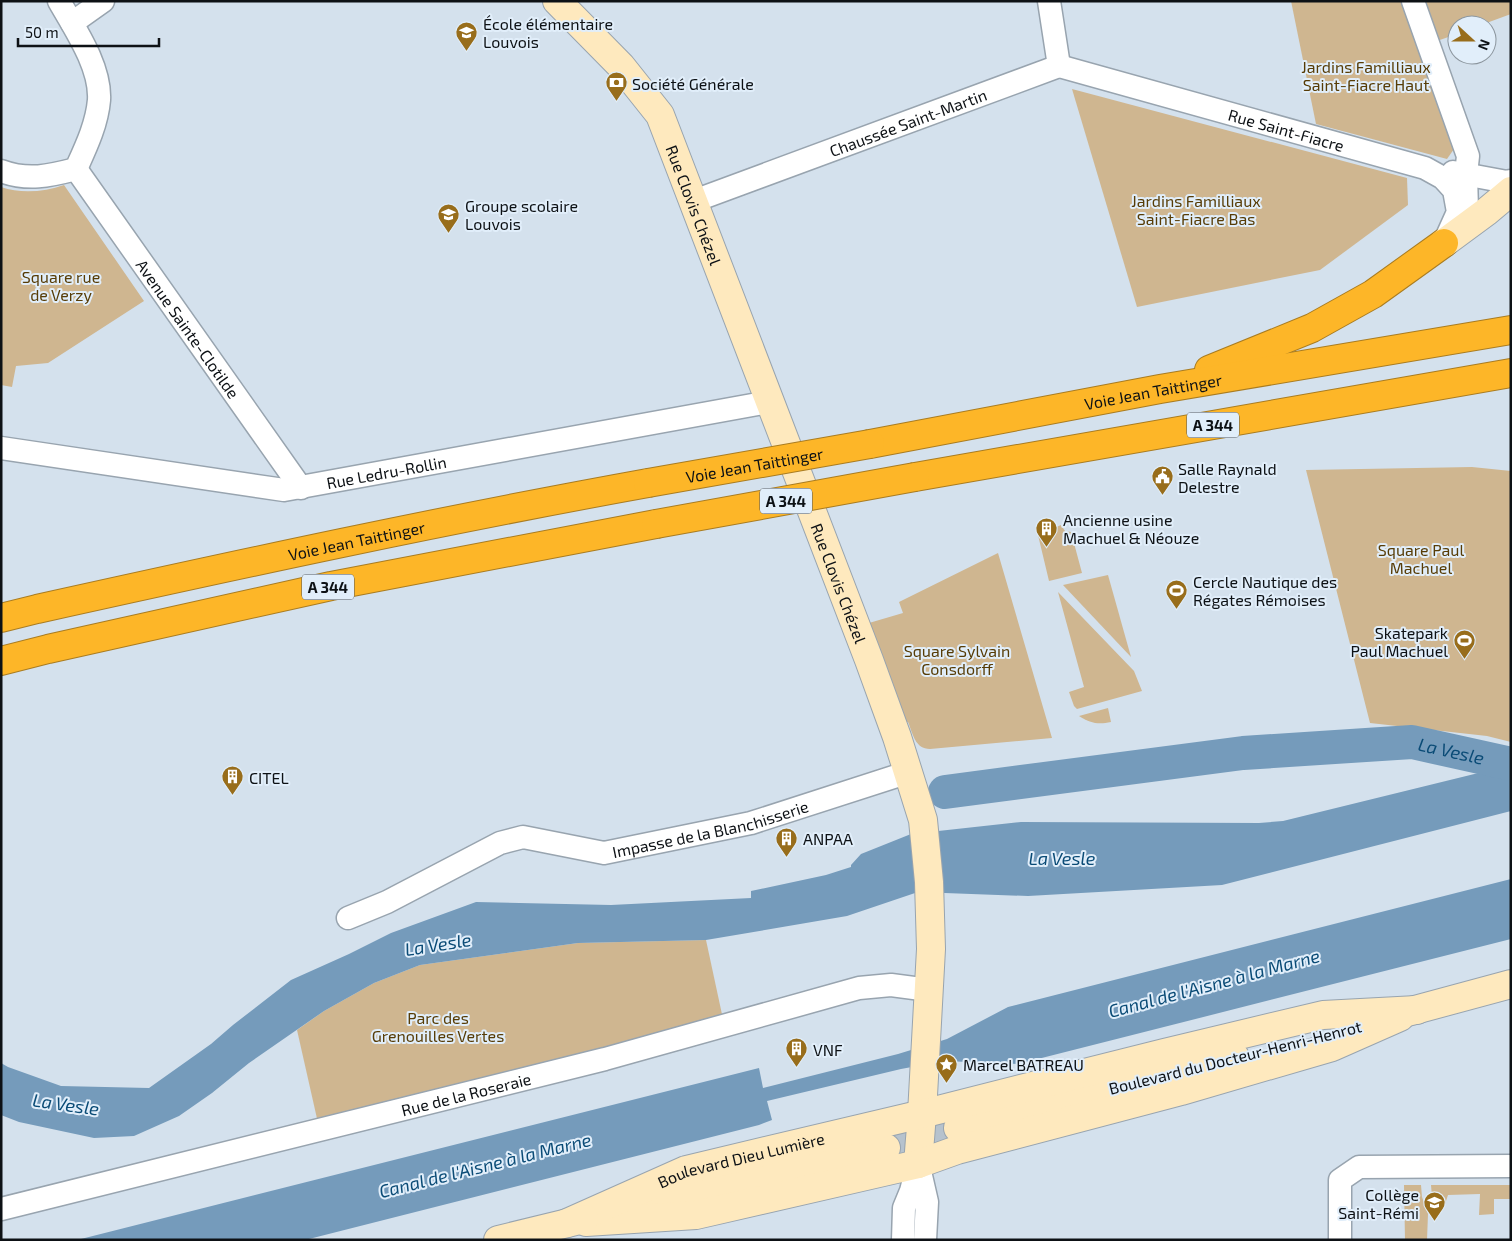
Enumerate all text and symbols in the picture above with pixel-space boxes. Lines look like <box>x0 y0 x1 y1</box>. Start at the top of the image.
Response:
place label: École élémentaire Louvois <box>483 14 613 51</box>
scale bar <box>18 15 159 47</box>
north arrow <box>1447 15 1497 65</box>
school or university icon: École élémentaire Louvois <box>455 20 479 51</box>
text: 50 m <box>25 23 59 41</box>
text: N <box>1475 37 1494 53</box>
park label: Jardins Familliaux Saint-Fiacre Haut <box>1301 57 1431 94</box>
bank icon: Société Générale <box>604 71 628 102</box>
place label: Société Générale <box>632 74 754 93</box>
street label: Chaussée Saint-Martin <box>827 84 989 160</box>
street label: Rue Saint-Fiacre <box>1226 104 1346 155</box>
street label: Rue Clovis Chézel <box>663 142 726 268</box>
park label: Jardins Familliaux Saint-Fiacre Bas <box>1131 191 1261 228</box>
place label: Groupe scolaire Louvois <box>465 196 578 233</box>
school or university icon: Groupe scolaire Louvois <box>437 202 461 233</box>
street label: Avenue Sainte-Clotilde <box>133 255 244 402</box>
park label: Square rue de Verzy <box>22 267 100 304</box>
street label: Voie Jean Taittinger <box>1083 369 1224 413</box>
road number: A 344 <box>1187 412 1239 438</box>
street label: Voie Jean Taittinger <box>684 443 825 486</box>
street label: Rue Ledru-Rollin <box>325 451 448 492</box>
place label: Salle Raynald Delestre <box>1178 459 1277 496</box>
public building icon: Salle Raynald Delestre <box>1150 465 1174 496</box>
road number: A 344 <box>760 488 812 514</box>
place label: Ancienne usine Machuel & Néouze <box>1063 510 1199 547</box>
street label: Voie Jean Taittinger <box>286 516 427 564</box>
building icon: Ancienne usine Machuel & Néouze <box>1035 516 1059 547</box>
street label: Rue Clovis Chézel <box>808 520 871 646</box>
park label: Square Paul Machuel <box>1378 540 1464 577</box>
place label: Cercle Nautique des Régates Rémoises <box>1193 572 1337 609</box>
road number: A 344 <box>302 574 354 600</box>
sports icon: Cercle Nautique des Régates Rémoises <box>1165 578 1189 609</box>
place label: Skatepark Paul Machuel <box>1350 623 1448 660</box>
sports icon: Skatepark Paul Machuel <box>1452 629 1476 660</box>
park label: Square Sylvain Consdorff <box>904 641 1010 678</box>
water label: La Vesle <box>1416 733 1487 769</box>
building icon: CITEL <box>221 765 245 796</box>
place label: CITEL <box>249 768 289 787</box>
street label: Impasse de la Blanchisserie <box>610 796 811 861</box>
building icon: ANPAA <box>775 826 799 857</box>
place label: ANPAA <box>803 829 853 848</box>
water label: La Vesle <box>1029 847 1096 869</box>
water label: La Vesle <box>403 928 473 960</box>
water label: Canal de l'Aisne à la Marne <box>1106 944 1322 1022</box>
park label: Parc des Grenouilles Vertes <box>372 1008 504 1045</box>
street label: Boulevard du Docteur-Henri-Henrot <box>1107 1016 1363 1098</box>
building icon: VNF <box>785 1037 809 1068</box>
place label: VNF <box>813 1040 843 1059</box>
place icon: Marcel BATREAU <box>935 1052 959 1083</box>
place label: Marcel BATREAU <box>963 1055 1084 1074</box>
street label: Rue de la Roseraie <box>399 1068 533 1119</box>
water label: La Vesle <box>31 1088 101 1120</box>
water label: Canal de l'Aisne à la Marne <box>377 1128 594 1202</box>
street label: Boulevard Dieu Lumière <box>654 1128 826 1191</box>
place label: Collège Saint-Rémi <box>1338 1185 1419 1222</box>
school or university icon: Collège Saint-Rémi <box>1423 1191 1447 1222</box>

